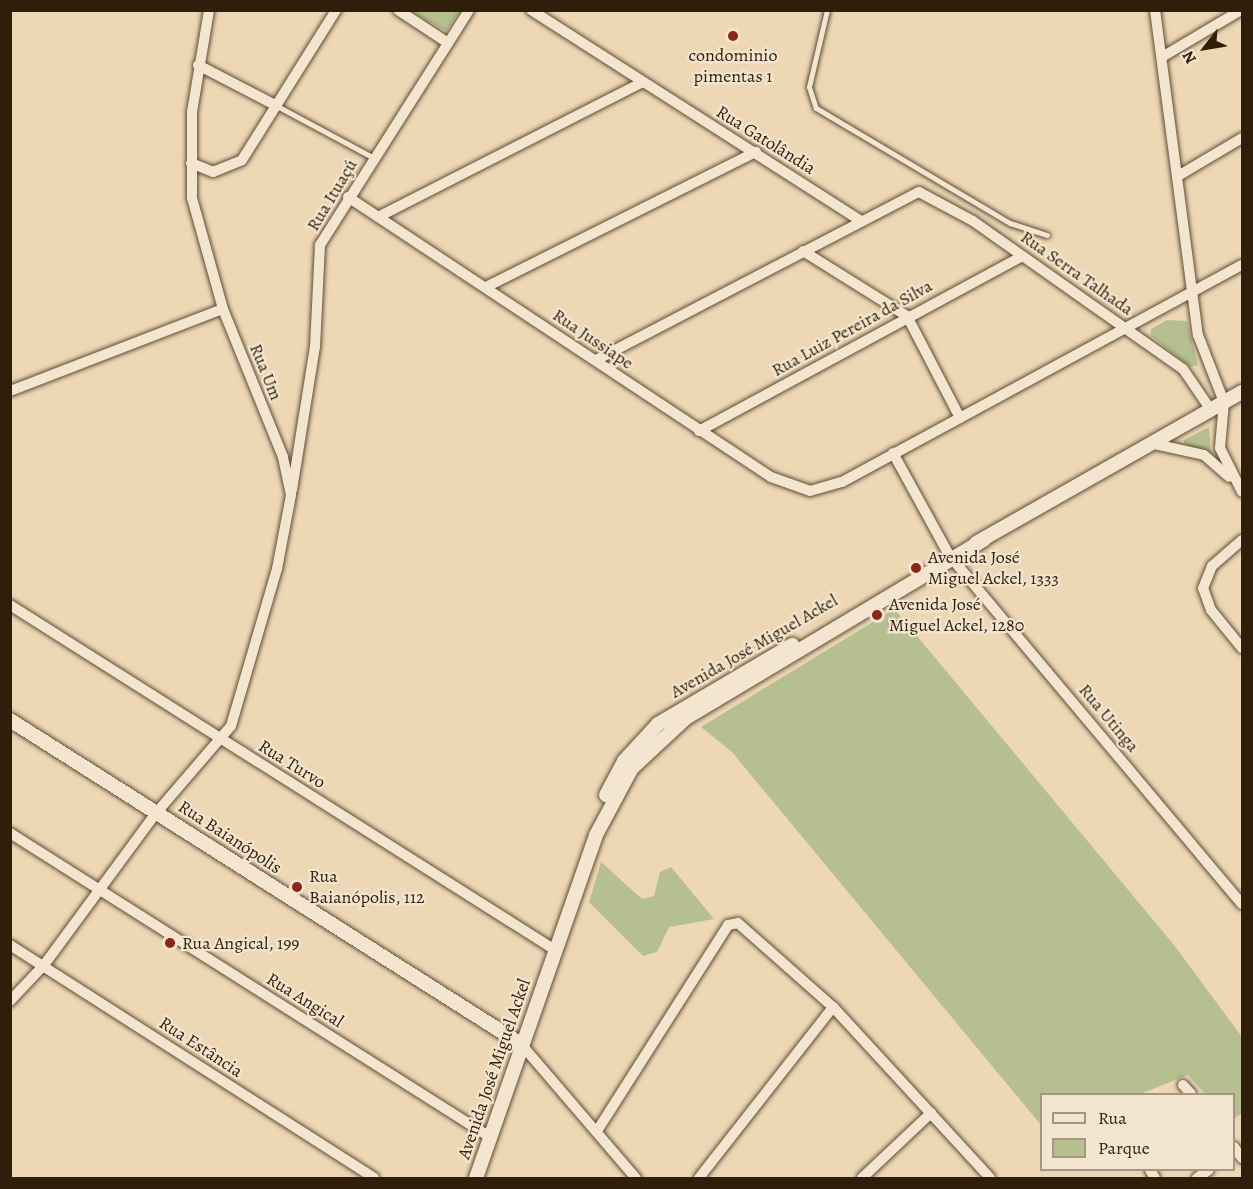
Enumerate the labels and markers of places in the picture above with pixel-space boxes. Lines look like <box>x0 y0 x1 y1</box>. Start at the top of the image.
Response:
marker: condominio pimentas 1 <box>726 29 740 43</box>
place label: condominio pimentas 1 <box>689 45 777 88</box>
place label: Avenida José Miguel Ackel, 1333 <box>928 547 1059 590</box>
marker: Avenida José Miguel Ackel, 1333 <box>909 561 923 575</box>
place label: Avenida José Miguel Ackel, 1280 <box>889 594 1025 636</box>
marker: Avenida José Miguel Ackel, 1280 <box>870 608 884 622</box>
place label: Rua Baianópolis, 112 <box>309 866 425 908</box>
marker: Rua Baianópolis, 112 <box>290 880 304 894</box>
place label: Rua Angical, 199 <box>182 932 300 954</box>
marker: Rua Angical, 199 <box>163 936 177 950</box>

